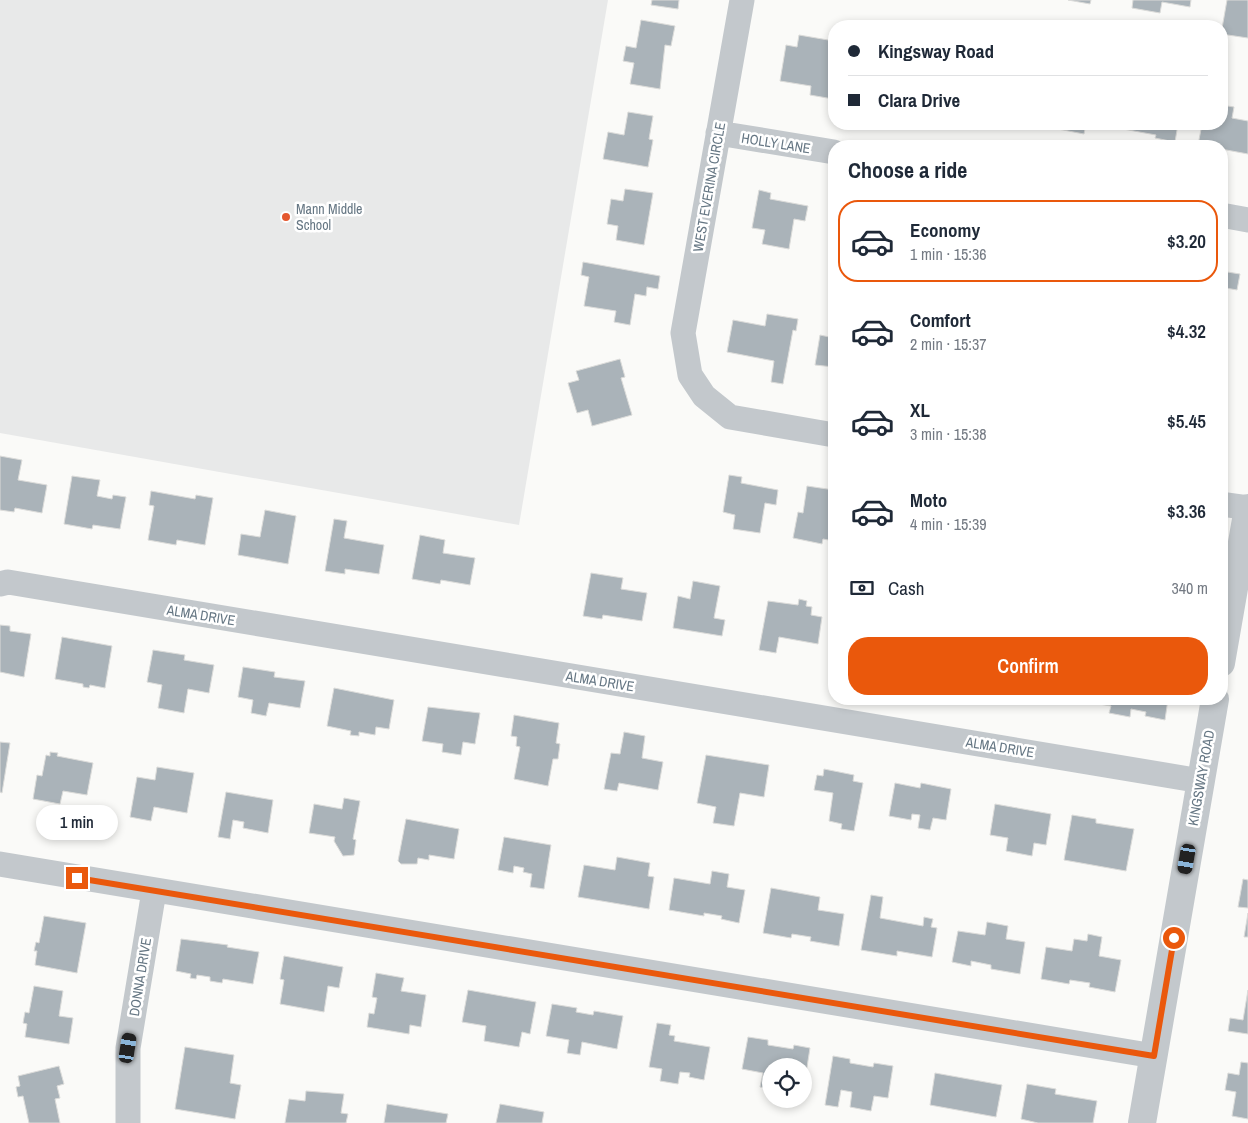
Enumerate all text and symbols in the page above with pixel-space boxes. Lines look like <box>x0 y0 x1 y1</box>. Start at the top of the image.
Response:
text: Kingsway Road <box>878 38 994 64</box>
text: Clara Drive <box>878 87 960 113</box>
street label: WEST EVERINA CIRCLE <box>689 121 729 253</box>
street label: HOLLY LANE <box>740 129 812 157</box>
text: Choose a ride <box>848 155 967 185</box>
place label: Mann Middle School <box>296 200 362 234</box>
marker: Mann Middle School <box>280 211 292 223</box>
text: Economy <box>910 217 980 243</box>
icon: car <box>850 219 895 264</box>
text: $3.20 <box>1167 228 1206 254</box>
text: 1 min · 15:36 <box>910 243 987 265</box>
text: Comfort <box>910 307 971 333</box>
icon: car <box>850 309 895 354</box>
text: $4.32 <box>1167 318 1206 344</box>
text: 2 min · 15:37 <box>910 333 987 355</box>
text: XL <box>910 397 930 423</box>
icon: car <box>850 399 895 444</box>
text: $5.45 <box>1167 408 1206 434</box>
text: 3 min · 15:38 <box>910 423 987 445</box>
text: Moto <box>910 487 947 513</box>
icon: car <box>850 489 895 534</box>
text: $3.36 <box>1167 498 1206 524</box>
text: 4 min · 15:39 <box>910 513 987 535</box>
icon: cash <box>848 574 876 602</box>
text: Cash <box>888 575 924 601</box>
text: 340 m <box>1172 577 1208 599</box>
street label: ALMA DRIVE <box>165 601 236 629</box>
button: Confirm <box>848 637 1208 695</box>
street label: ALMA DRIVE <box>564 667 635 695</box>
street label: KINGSWAY ROAD <box>1184 729 1218 827</box>
street label: ALMA DRIVE <box>964 733 1035 761</box>
callout: 1 min <box>36 806 118 840</box>
text: 1 min <box>60 811 94 833</box>
car <box>1177 843 1196 875</box>
route end <box>66 867 88 889</box>
route start <box>1163 927 1185 949</box>
street label: DONNA DRIVE <box>125 937 155 1017</box>
car <box>118 1032 137 1064</box>
map controls <box>762 1058 812 1108</box>
button: locate <box>762 1058 812 1108</box>

